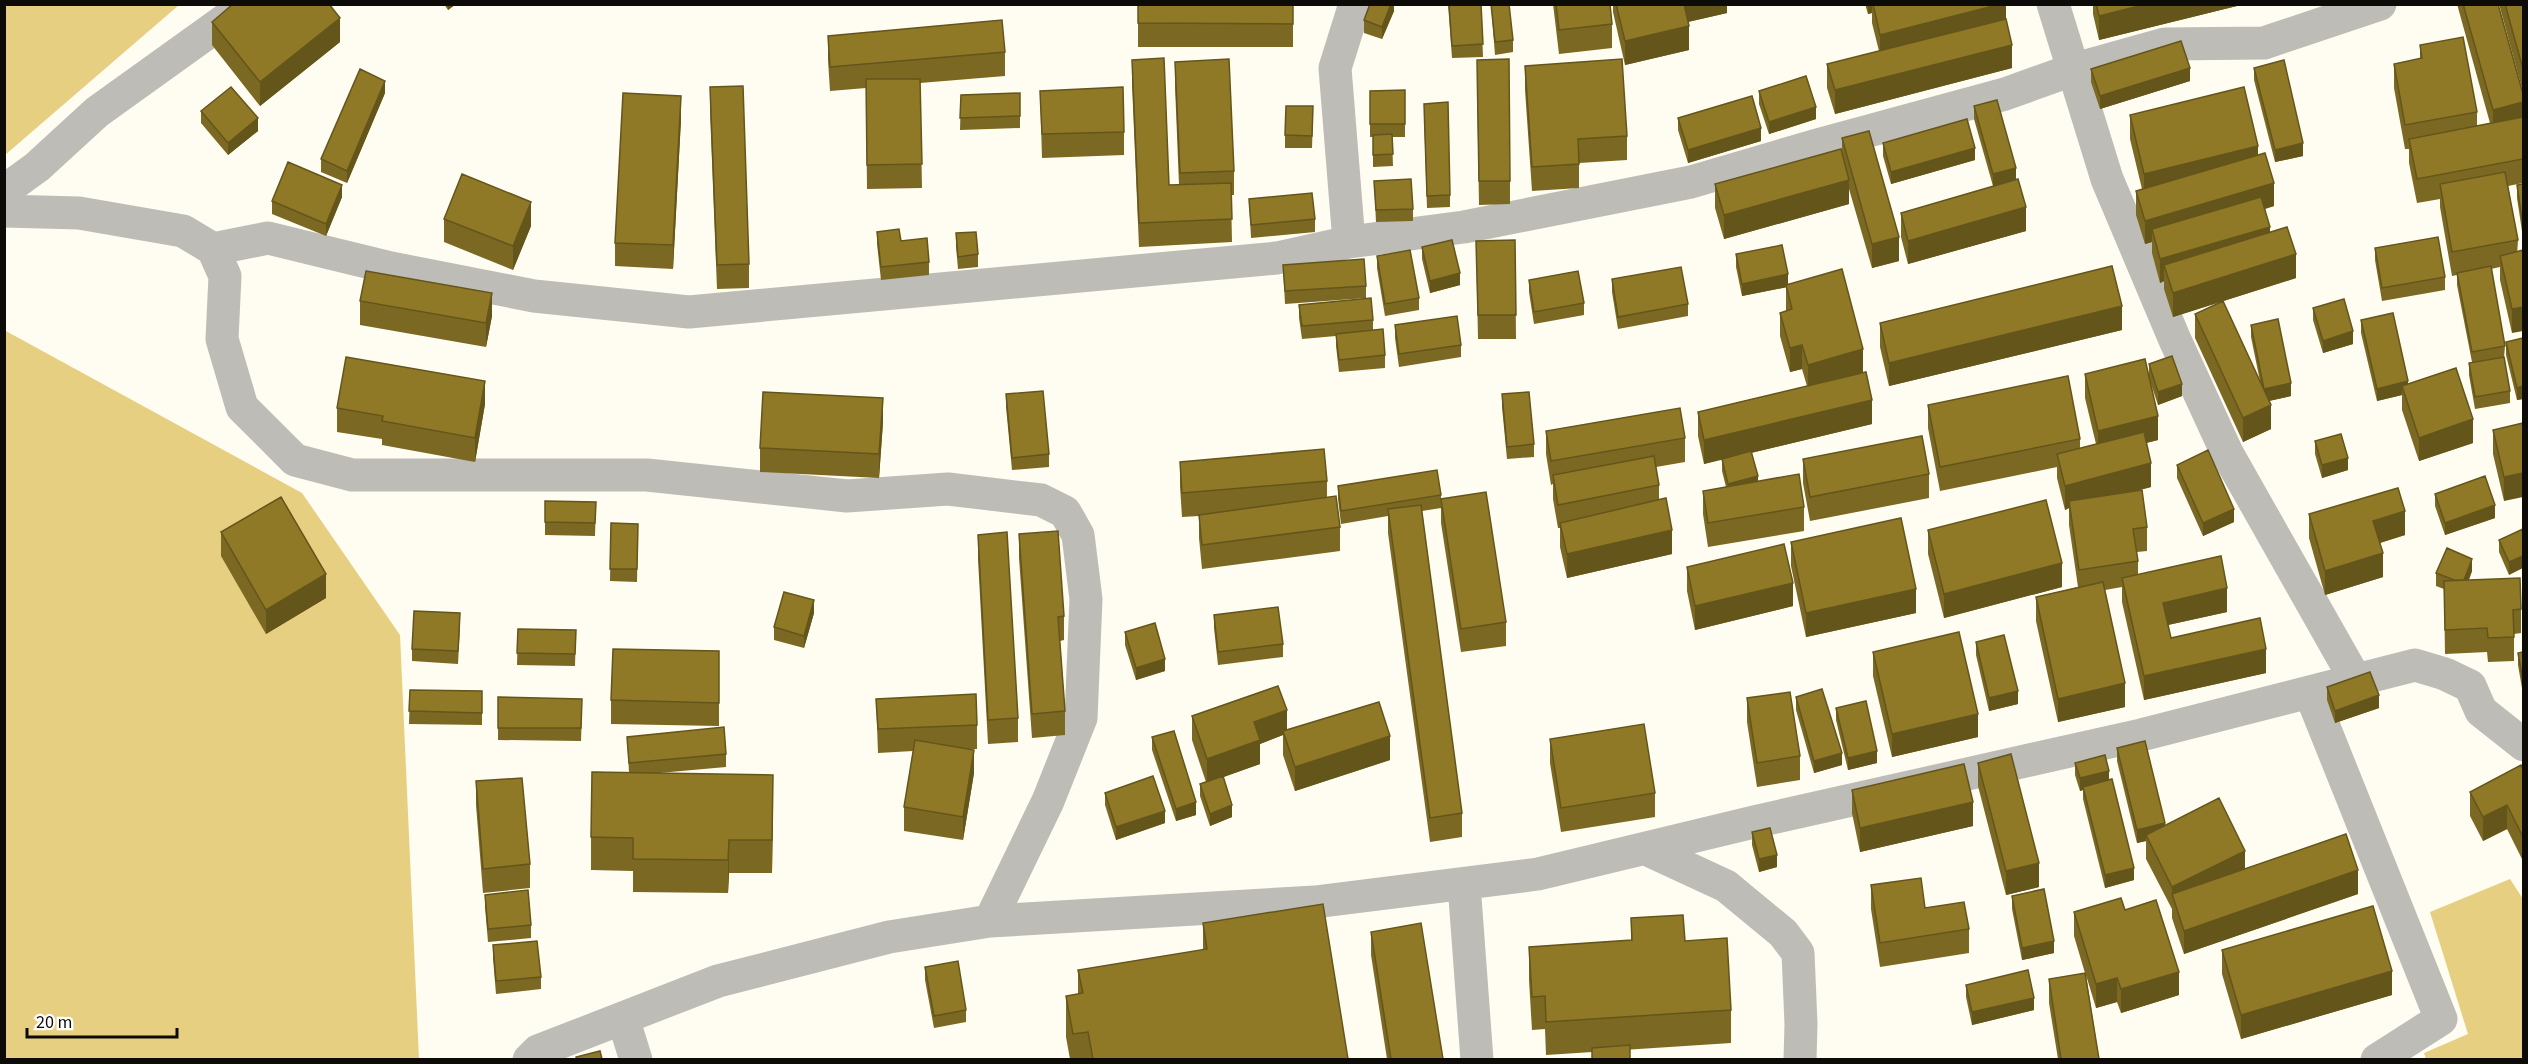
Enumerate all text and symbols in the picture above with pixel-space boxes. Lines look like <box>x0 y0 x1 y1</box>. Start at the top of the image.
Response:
scale bar <box>27 1001 177 1039</box>
text: 20 m <box>36 1010 72 1035</box>

